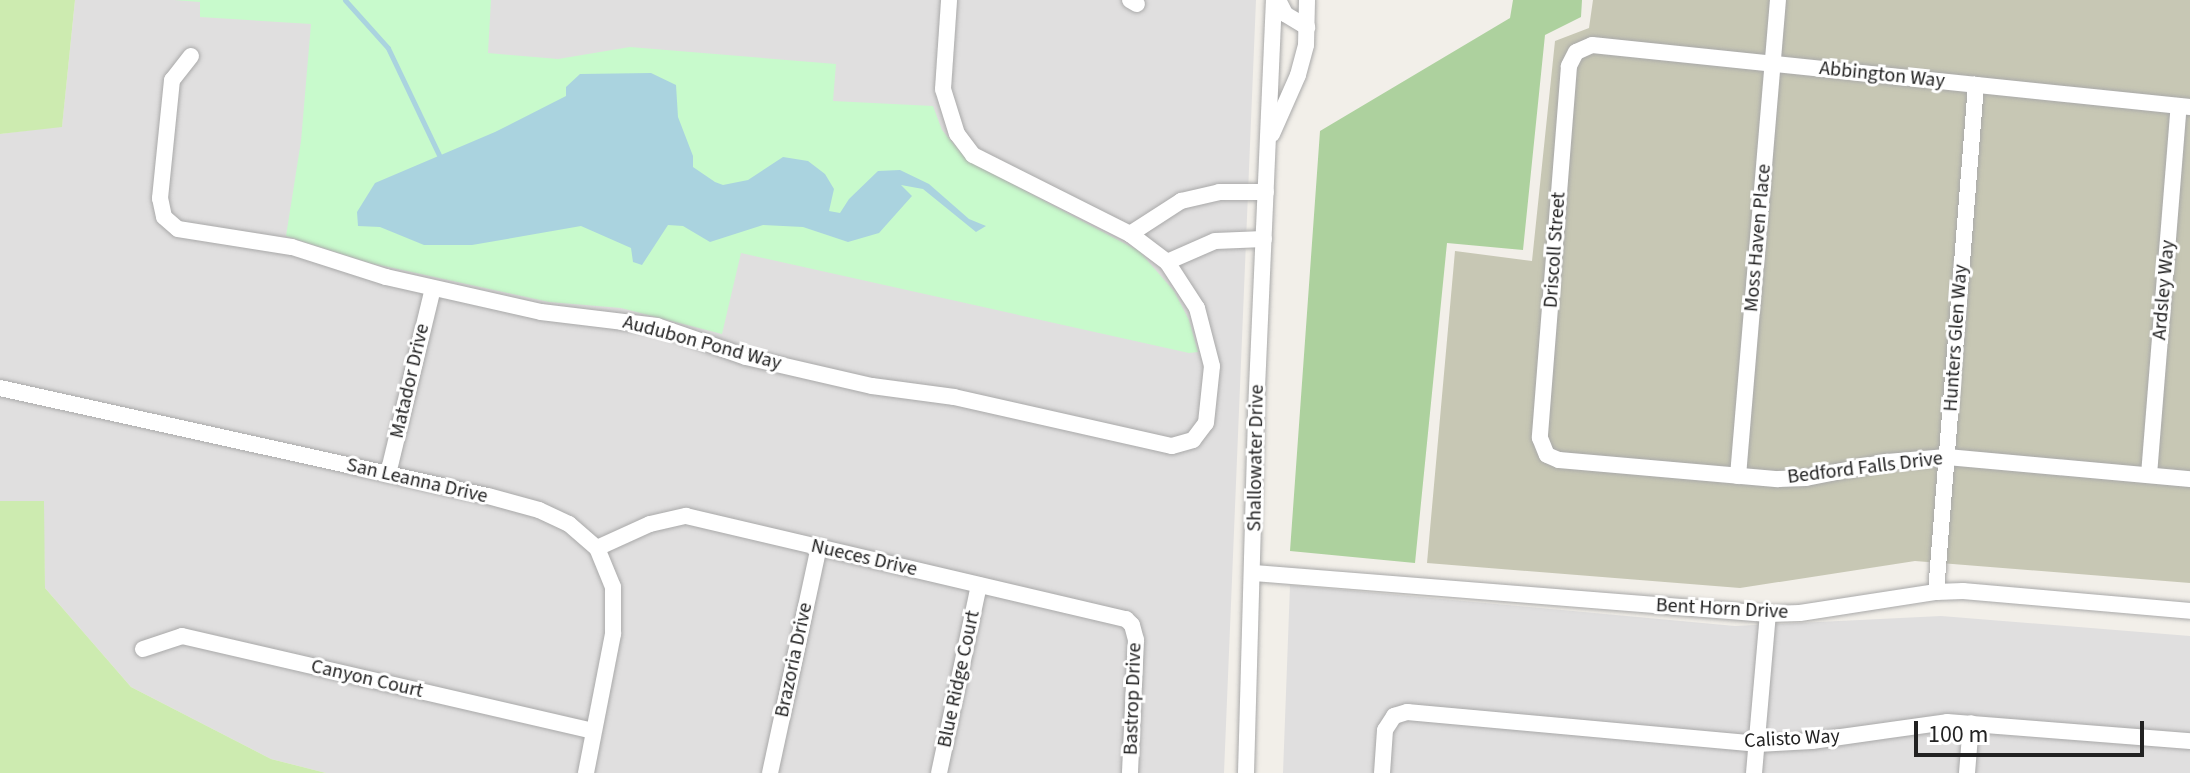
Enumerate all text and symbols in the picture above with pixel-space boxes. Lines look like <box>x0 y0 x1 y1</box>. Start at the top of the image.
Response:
street label: Abbington Way <box>1818 56 1946 94</box>
street label: Moss Haven Place <box>1740 163 1776 313</box>
street label: Driscoll Street <box>1539 191 1571 309</box>
street label: Ardsley Way <box>2148 239 2180 341</box>
street label: Hunters Glen Way <box>1939 264 1973 412</box>
street label: Audubon Pond Way <box>620 310 784 376</box>
street label: Matador Drive <box>385 321 435 441</box>
street label: Shallowater Drive <box>1243 384 1269 532</box>
street label: Bedford Falls Drive <box>1786 447 1944 489</box>
street label: San Leanna Drive <box>344 453 490 509</box>
street label: Nueces Drive <box>809 534 919 582</box>
street label: Bent Horn Drive <box>1655 594 1789 624</box>
street label: Brazoria Drive <box>770 600 818 720</box>
street label: Blue Ridge Court <box>933 608 985 750</box>
street label: Bastrop Drive <box>1119 642 1147 756</box>
street label: Canyon Court <box>309 654 425 704</box>
scale bar <box>1918 705 2148 755</box>
text: 100 m <box>1928 717 1988 752</box>
street label: Calisto Way <box>1744 725 1840 753</box>

